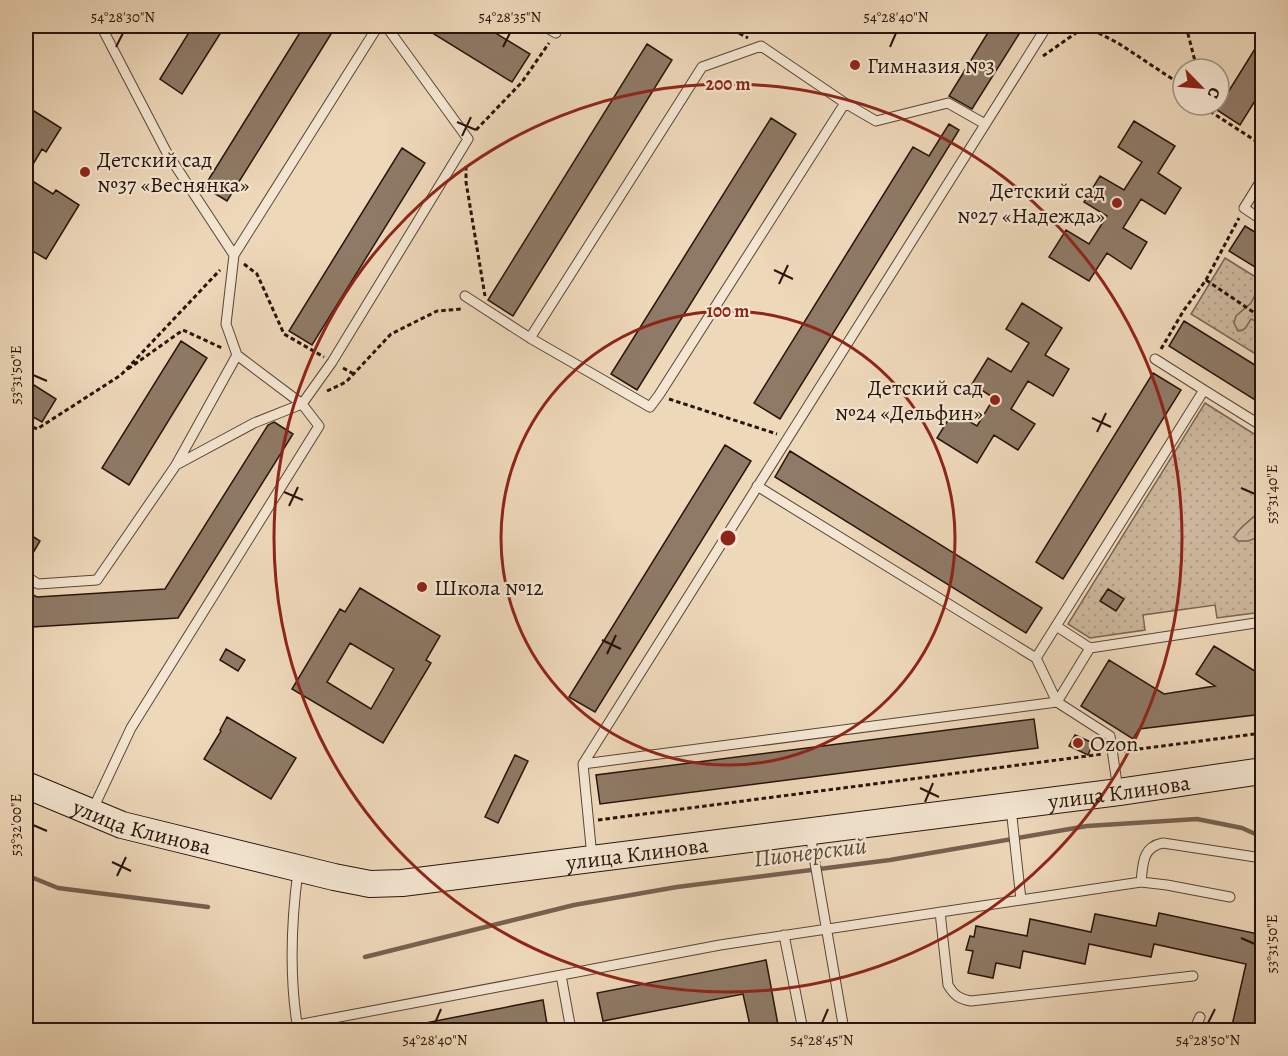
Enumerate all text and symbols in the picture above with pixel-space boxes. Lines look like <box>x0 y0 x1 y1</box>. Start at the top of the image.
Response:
text: 54°28'30"N <box>91 7 155 27</box>
text: 54°28'35"N <box>479 7 542 27</box>
text: 54°28'40"N <box>864 7 929 27</box>
place label: Гимназия №3 <box>867 51 995 81</box>
north arrow <box>1171 57 1231 117</box>
marker: Гимназия №3 <box>848 58 862 72</box>
text: 200 m <box>705 72 751 96</box>
text: С <box>1202 84 1226 102</box>
place label: Детский сад №37 «Веснянка» <box>97 145 249 200</box>
marker: Детский сад №37 «Веснянка» <box>78 165 92 179</box>
place label: Детский сад №27 «Надежда» <box>957 176 1105 231</box>
marker: Детский сад №27 «Надежда» <box>1110 196 1124 210</box>
text: 100 m <box>707 299 749 323</box>
text: 53°31'50"E <box>6 345 26 405</box>
place label: Детский сад №24 «Дельфин» <box>835 373 983 428</box>
marker: Детский сад №24 «Дельфин» <box>988 393 1002 407</box>
text: 53°31'40"E <box>1262 464 1282 524</box>
centre of rings <box>718 528 738 548</box>
place label: Школа №12 <box>434 573 544 603</box>
marker: Школа №12 <box>415 580 429 594</box>
place label: Ozon <box>1090 729 1138 759</box>
marker: Ozon <box>1071 736 1085 750</box>
street label: улица Клинова <box>1046 768 1193 817</box>
street label: улица Клинова <box>67 792 215 863</box>
text: 53°32'00"E <box>6 794 26 856</box>
water label: Пионерский <box>752 829 868 875</box>
street label: улица Клинова <box>563 830 711 878</box>
text: 53°31'50"E <box>1262 914 1282 974</box>
text: 54°28'40"N <box>403 1030 468 1050</box>
text: 54°28'45"N <box>790 1030 854 1050</box>
text: 54°28'50"N <box>1176 1030 1240 1050</box>

